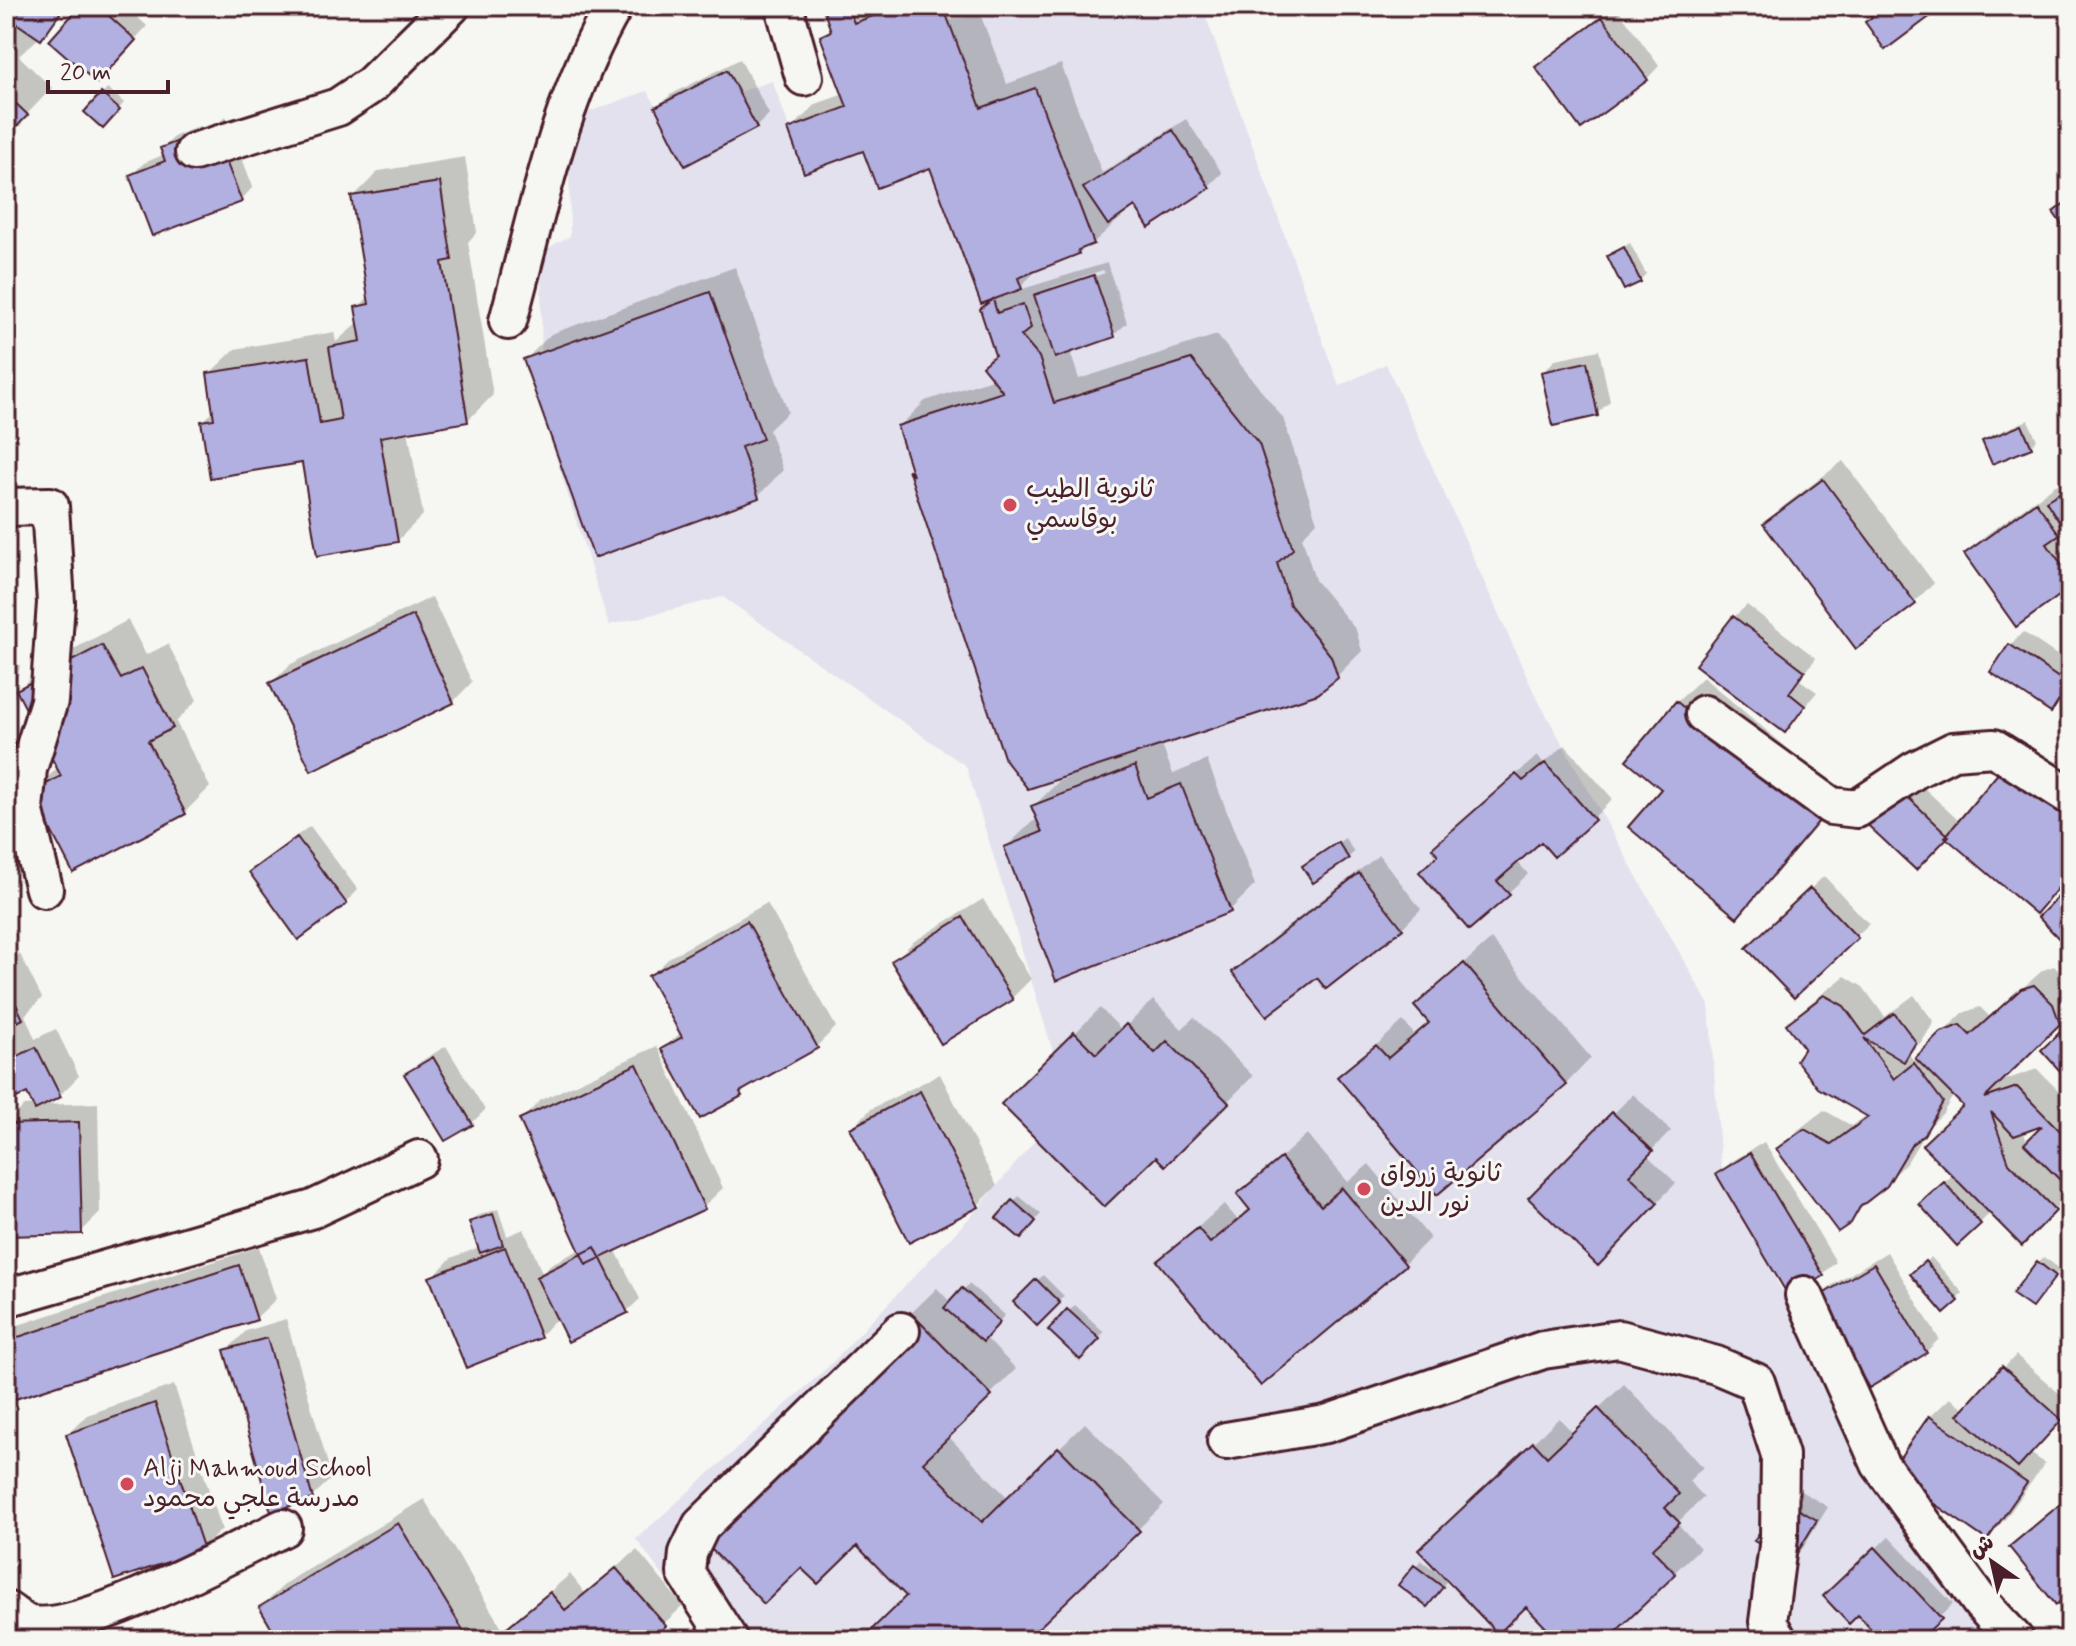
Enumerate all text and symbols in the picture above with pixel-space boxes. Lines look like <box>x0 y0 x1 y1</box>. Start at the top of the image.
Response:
scale bar <box>48 44 168 94</box>
text: 20 m <box>60 58 111 89</box>
place label: ثانوية الطيب بوقاسمي <box>1026 473 1155 541</box>
marker: ثانوية الطيب بوقاسمي <box>1001 496 1019 514</box>
place label: ثانوية زرواق نور الدين <box>1380 1157 1502 1221</box>
marker: ثانوية زرواق نور الدين <box>1355 1180 1373 1198</box>
place label: Alji Mahmoud School مدرسة علجي محمود <box>143 1452 372 1520</box>
marker: Alji Mahmoud School مدرسة علجي محمود <box>118 1475 136 1493</box>
north arrow <box>1952 1522 2032 1602</box>
text: ش <box>1964 1529 2000 1565</box>

